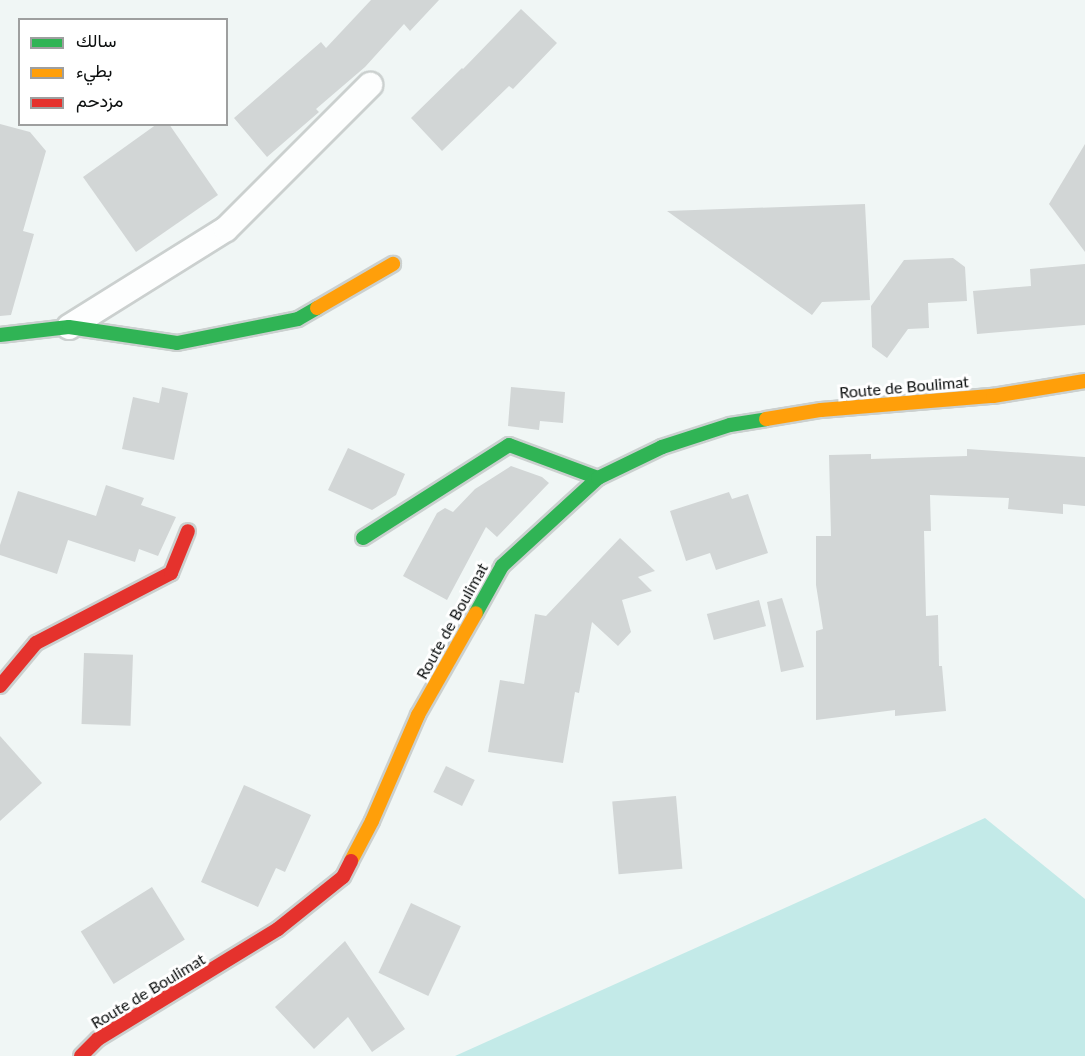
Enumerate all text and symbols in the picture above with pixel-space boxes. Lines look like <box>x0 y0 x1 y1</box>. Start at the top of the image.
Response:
legend <box>18 18 228 126</box>
text: سالك <box>76 29 116 51</box>
text: بطيء <box>76 59 112 81</box>
text: مزدحم <box>76 89 123 111</box>
street label: Route de Boulimat <box>839 372 969 402</box>
street label: Route de Boulimat <box>412 560 492 682</box>
street label: Route de Boulimat <box>87 949 209 1033</box>

